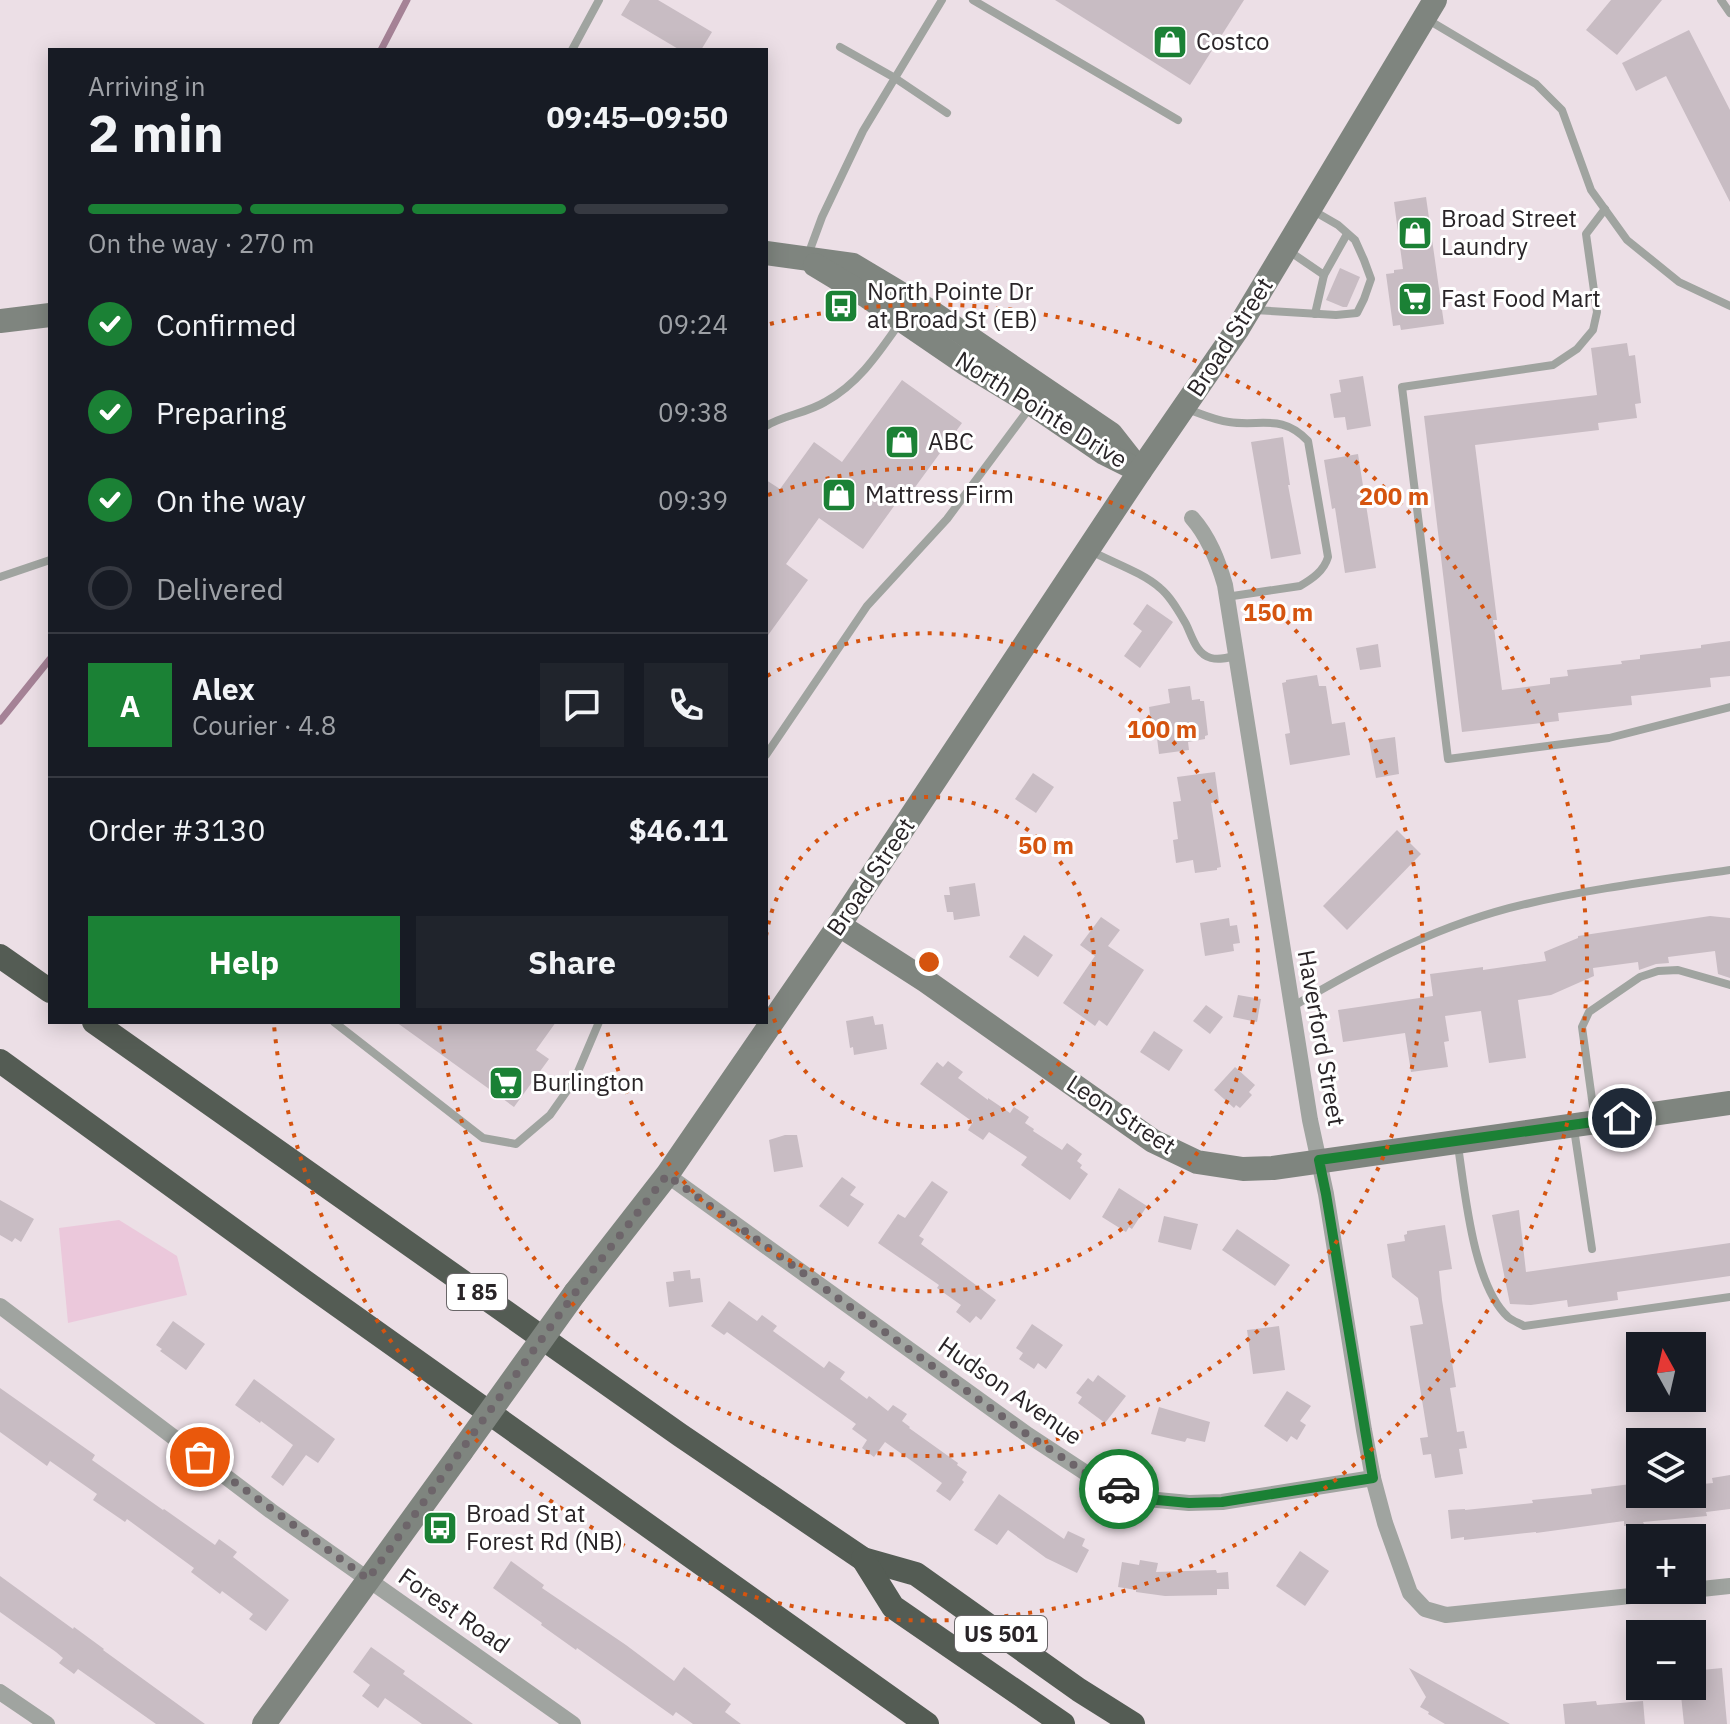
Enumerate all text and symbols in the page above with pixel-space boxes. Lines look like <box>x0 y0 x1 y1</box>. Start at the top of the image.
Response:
shop icon: Costco <box>1151 23 1189 61</box>
place label: Costco <box>1196 25 1270 57</box>
text: Arriving in <box>88 69 205 103</box>
text: 09:45–09:50 <box>547 97 728 136</box>
text: 2 min <box>88 99 224 166</box>
place label: Broad Street Laundry <box>1441 202 1577 262</box>
shop icon: Broad Street Laundry <box>1396 214 1434 252</box>
text: On the way · 270 m <box>88 226 314 260</box>
street label: Broad Street <box>1179 271 1280 402</box>
place label: North Pointe Dr at Broad St (EB) <box>867 275 1038 335</box>
supermarket icon: Fast Food Mart <box>1396 280 1434 318</box>
place label: Fast Food Mart <box>1441 282 1601 314</box>
bus stop icon: North Pointe Dr at Broad St (EB) <box>822 287 860 325</box>
icon: check <box>88 302 132 346</box>
text: Confirmed <box>156 305 297 344</box>
text: 09:24 <box>658 307 728 341</box>
street label: North Pointe Drive <box>949 343 1134 475</box>
icon: check <box>88 390 132 434</box>
text: Preparing <box>156 393 286 432</box>
text: 09:38 <box>658 395 728 429</box>
shop icon: ABC <box>883 423 921 461</box>
place label: ABC <box>928 425 974 457</box>
shop icon: Mattress Firm <box>820 476 858 514</box>
icon: check <box>88 478 132 522</box>
place label: Mattress Firm <box>865 478 1014 510</box>
text: 200 m <box>1359 480 1429 512</box>
text: On the way <box>156 481 306 520</box>
text: 09:39 <box>658 483 728 517</box>
text: Delivered <box>156 569 284 608</box>
text: 150 m <box>1243 596 1313 628</box>
button: chat <box>540 663 624 747</box>
button: phone <box>644 663 728 747</box>
text: Alex <box>192 669 255 708</box>
text: A <box>120 686 140 725</box>
text: Courier · 4.8 <box>192 708 336 742</box>
text: 100 m <box>1127 713 1197 745</box>
text: Order #3130 <box>88 810 265 849</box>
text: $46.11 <box>629 810 728 849</box>
street label: Broad Street <box>819 811 921 942</box>
text: 50 m <box>1018 829 1074 861</box>
button: Help <box>88 916 400 1008</box>
button: Share <box>416 916 728 1008</box>
street label: Haverford Street <box>1291 947 1353 1128</box>
centre of rings <box>915 948 943 976</box>
supermarket icon: Burlington <box>487 1064 525 1102</box>
place label: Burlington <box>532 1066 644 1098</box>
street label: Leon Street <box>1061 1067 1182 1161</box>
pin <box>1588 1084 1656 1152</box>
icon: home <box>1600 1096 1644 1140</box>
road number: I 85 <box>447 1274 507 1310</box>
street label: Hudson Avenue <box>932 1329 1089 1452</box>
north arrow <box>1626 1332 1706 1412</box>
map controls <box>1626 1332 1706 1700</box>
pin <box>166 1423 234 1491</box>
button: layers <box>1626 1428 1706 1508</box>
icon: bag <box>178 1435 222 1479</box>
courier <box>1079 1449 1159 1529</box>
icon: car <box>1097 1467 1141 1511</box>
place label: Broad St at Forest Rd (NB) <box>466 1497 623 1557</box>
bus stop icon: Broad St at Forest Rd (NB) <box>421 1509 459 1547</box>
button: + <box>1626 1524 1706 1604</box>
street label: Forest Road <box>393 1560 517 1660</box>
road number: US 501 <box>955 1616 1047 1652</box>
button: − <box>1626 1620 1706 1700</box>

